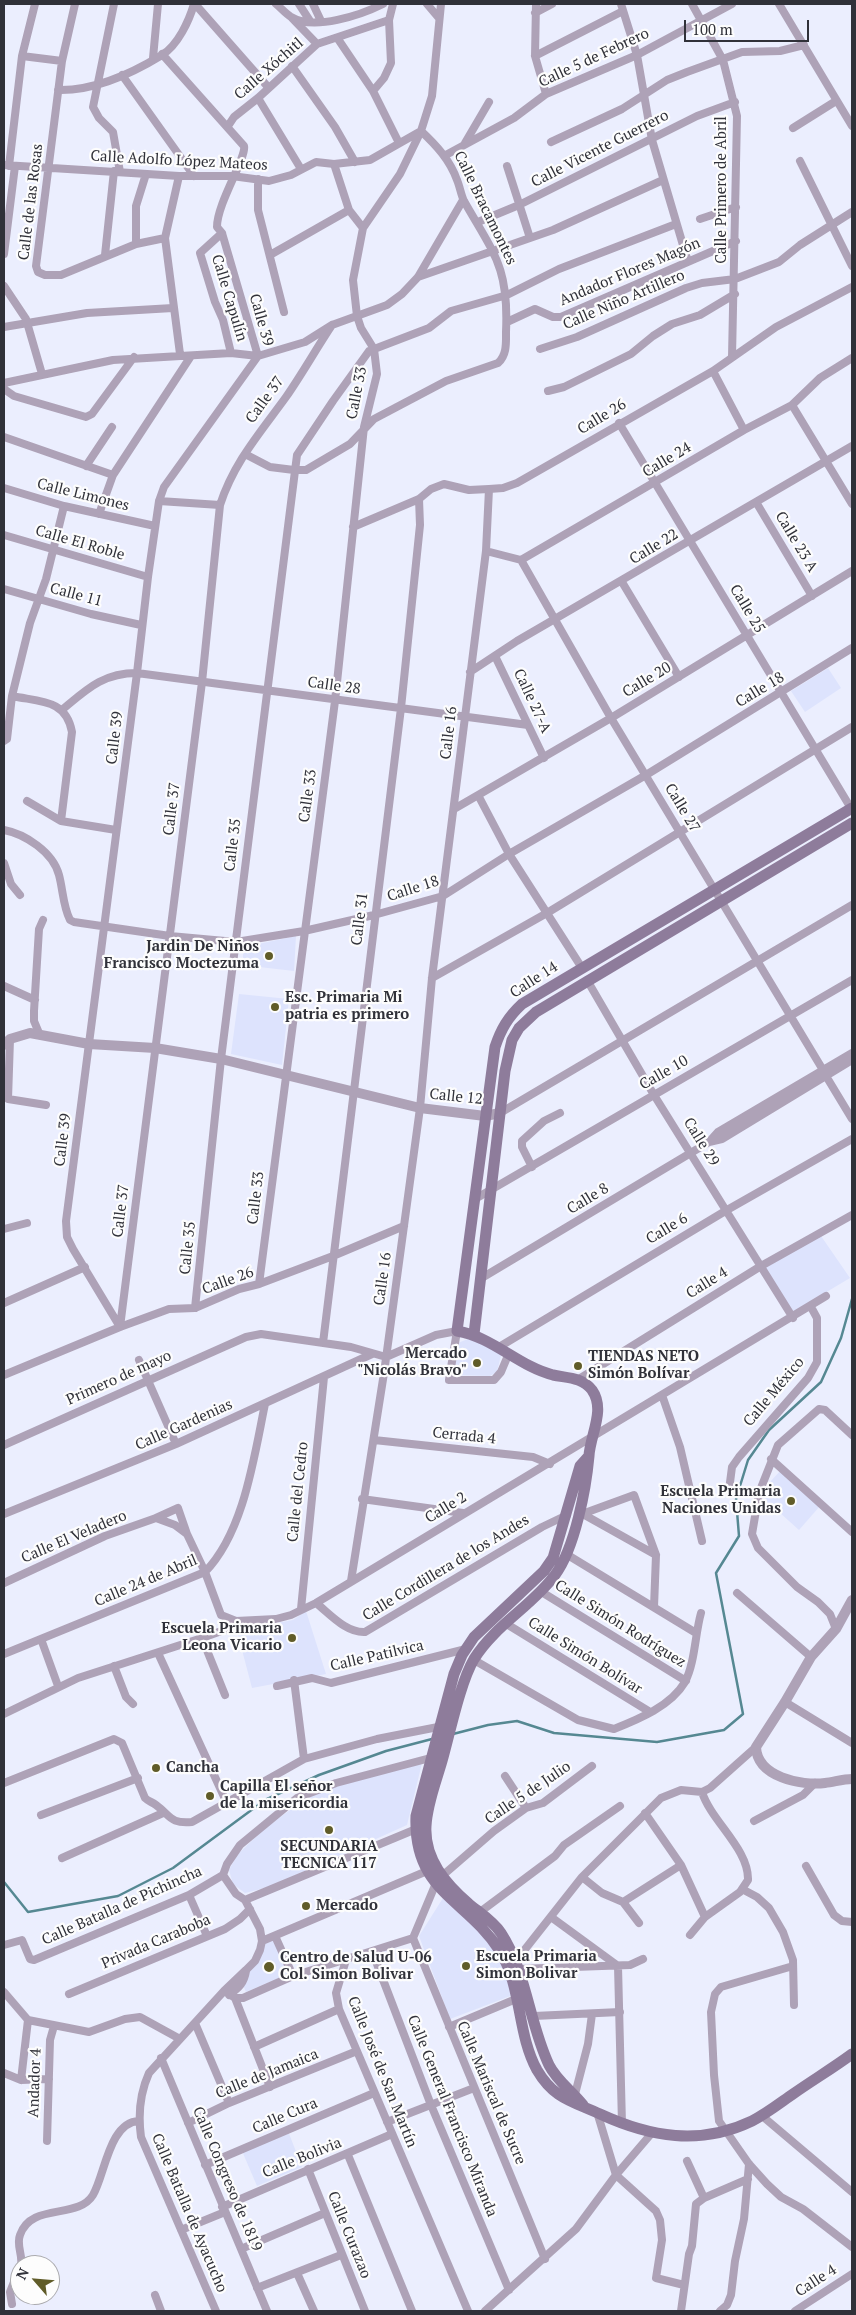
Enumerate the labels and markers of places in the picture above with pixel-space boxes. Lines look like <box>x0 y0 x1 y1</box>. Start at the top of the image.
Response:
place label: Jardin De Niños Francisco Moctezuma <box>104 938 259 973</box>
marker: Jardin De Niños Francisco Moctezuma <box>263 950 275 962</box>
place label: Esc. Primaria Mi patria es primero <box>285 989 409 1024</box>
marker: Esc. Primaria Mi patria es primero <box>269 1001 281 1013</box>
place label: Mercado "Nicolás Bravo" <box>357 1345 467 1380</box>
place label: TIENDAS NETO Simón Bolívar <box>588 1348 699 1383</box>
marker: Mercado "Nicolás Bravo" <box>471 1357 483 1369</box>
marker: TIENDAS NETO Simón Bolívar <box>572 1360 584 1372</box>
place label: Escuela Primaria Naciones Unidas <box>660 1483 781 1518</box>
marker: Escuela Primaria Naciones Unidas <box>785 1495 797 1507</box>
place label: Escuela Primaria Leona Vicario <box>161 1620 282 1655</box>
marker: Escuela Primaria Leona Vicario <box>286 1632 298 1644</box>
place label: Cancha <box>166 1759 219 1777</box>
marker: Cancha <box>150 1762 162 1774</box>
place label: Capilla El señor de la misericordia <box>220 1778 348 1813</box>
marker: Capilla El señor de la misericordia <box>204 1790 216 1802</box>
marker: SECUNDARIA TECNICA 117 <box>323 1824 335 1836</box>
place label: SECUNDARIA TECNICA 117 <box>280 1838 378 1873</box>
place label: Mercado <box>316 1897 378 1915</box>
marker: Mercado <box>300 1900 312 1912</box>
place label: Escuela Primaria Simon Bolivar <box>476 1948 597 1983</box>
place label: Centro de Salud U-06 Col. Simon Bolivar <box>280 1949 432 1984</box>
marker: Centro de Salud U-06 Col. Simon Bolivar <box>262 1960 276 1974</box>
marker: Escuela Primaria Simon Bolivar <box>460 1960 472 1972</box>

